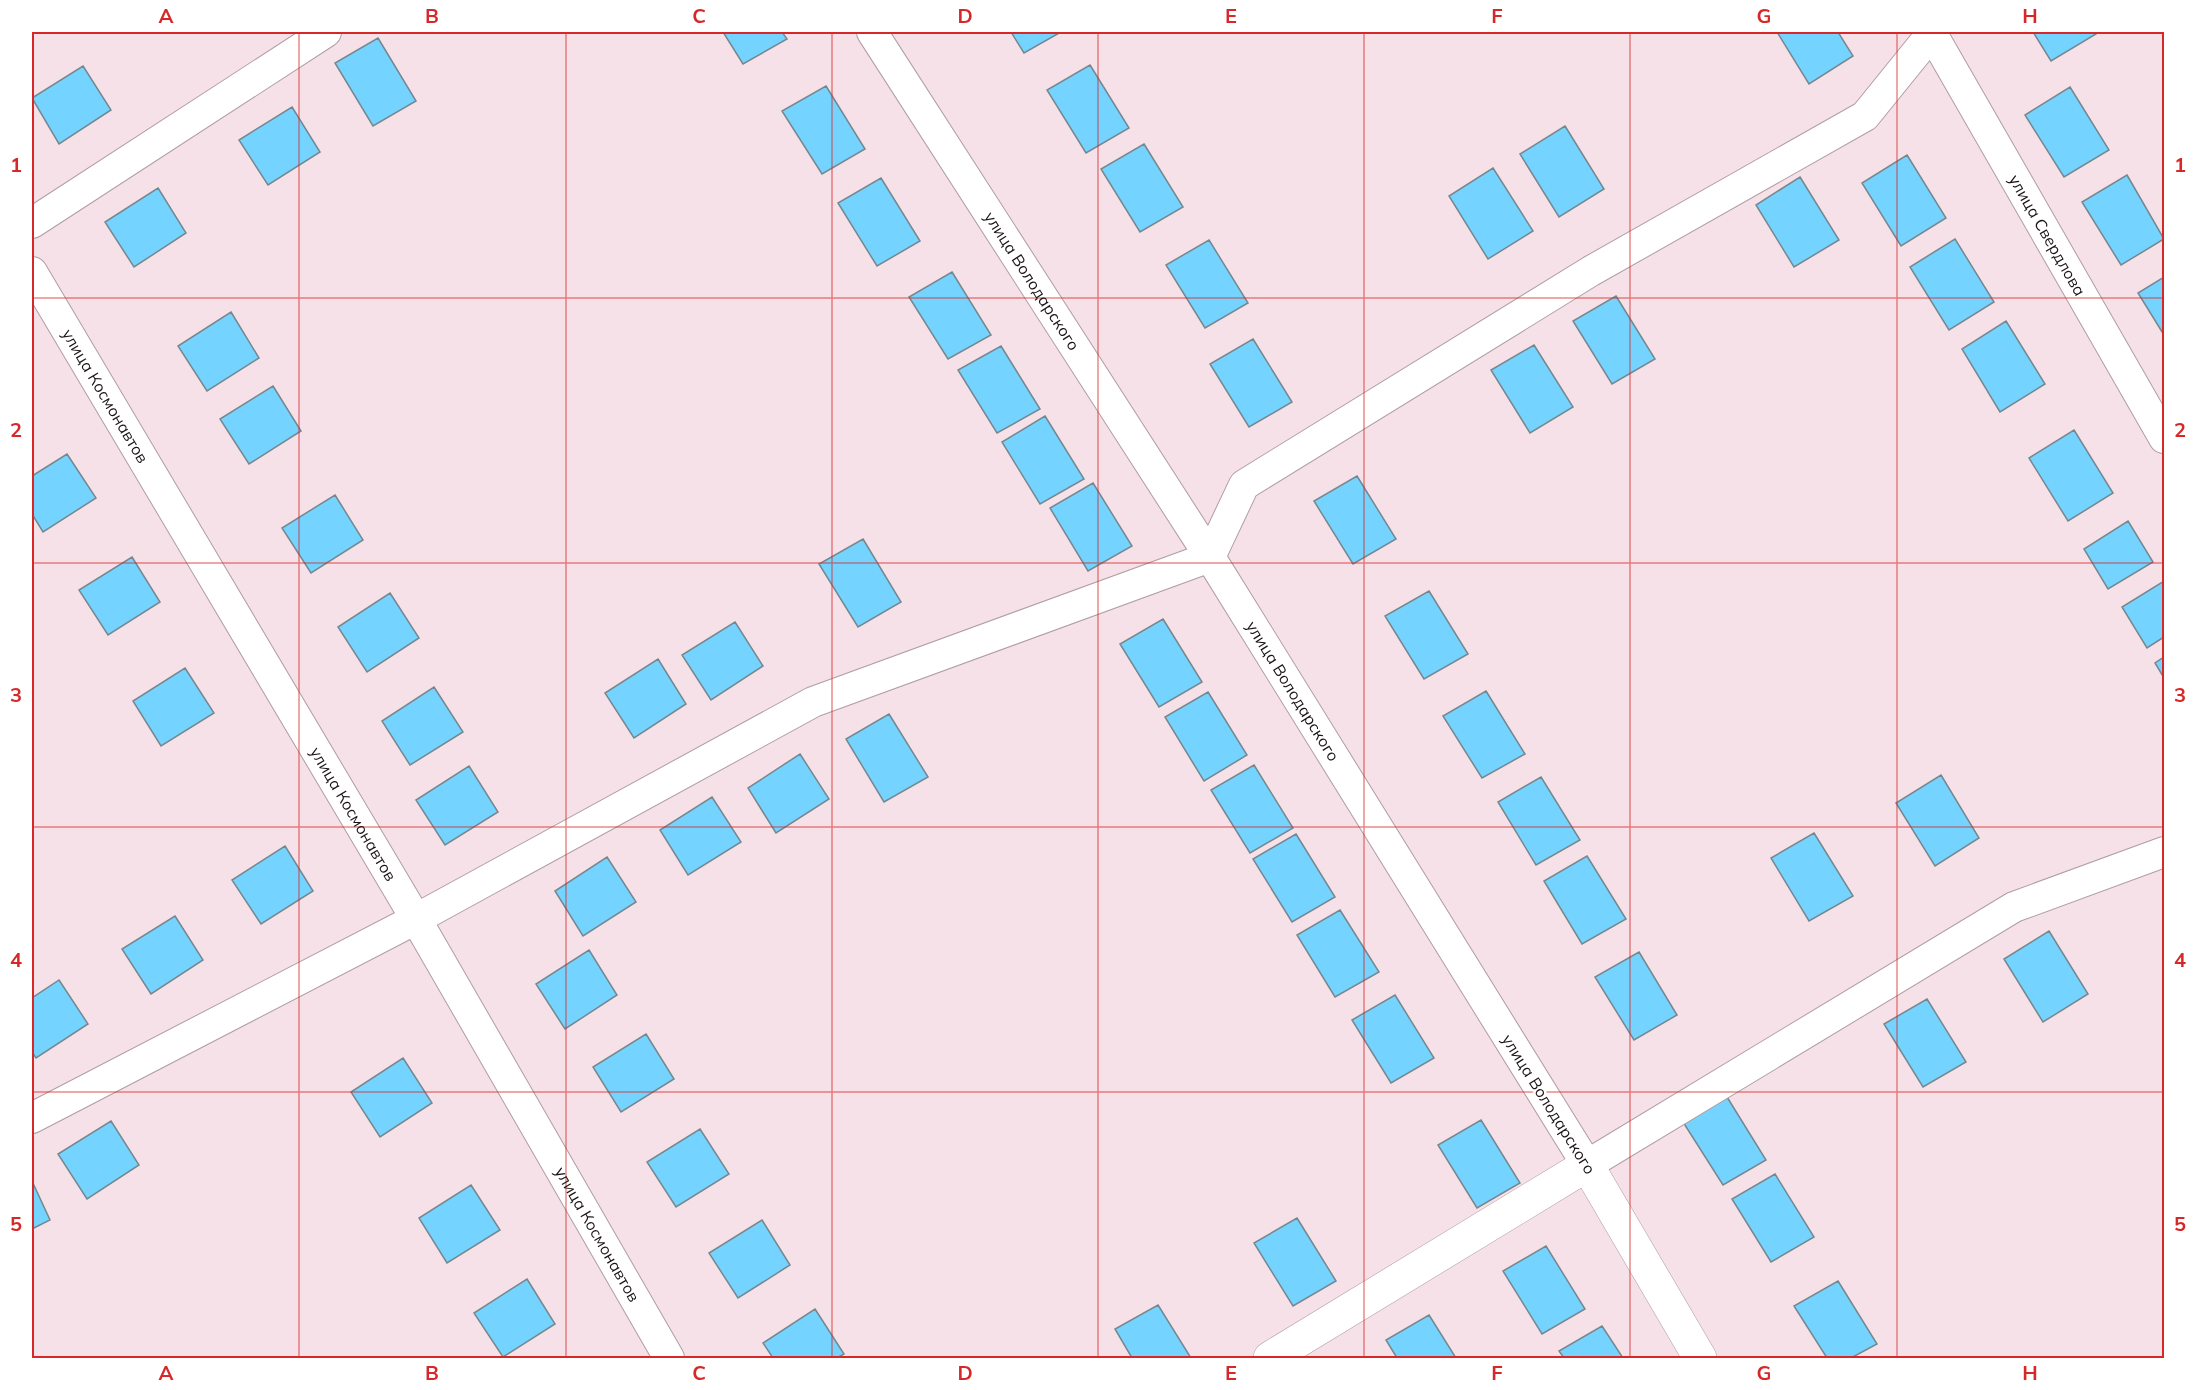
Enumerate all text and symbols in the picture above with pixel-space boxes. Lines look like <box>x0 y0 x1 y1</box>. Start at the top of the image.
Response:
text: A <box>159 3 174 28</box>
text: B <box>425 3 439 28</box>
text: C <box>692 3 706 28</box>
text: D <box>957 3 973 28</box>
text: E <box>1225 3 1237 28</box>
text: F <box>1491 3 1503 28</box>
text: G <box>1757 3 1771 28</box>
text: H <box>2022 3 2038 28</box>
text: 1 <box>10 152 22 177</box>
text: 1 <box>2174 152 2186 177</box>
street label: улица Свердлова <box>2005 171 2090 299</box>
street label: улица Володарского <box>980 208 1084 354</box>
street label: улица Космонавтов <box>58 325 153 467</box>
text: 2 <box>10 417 22 442</box>
text: 2 <box>2174 417 2186 442</box>
street label: улица Володарского <box>1242 617 1344 765</box>
text: 3 <box>10 682 22 707</box>
text: 3 <box>2174 682 2186 707</box>
street label: улица Космонавтов <box>306 743 401 885</box>
text: 4 <box>10 947 22 972</box>
text: 4 <box>2174 947 2186 972</box>
street label: улица Володарского <box>1498 1030 1600 1178</box>
street label: улица Космонавтов <box>551 1163 644 1305</box>
text: 5 <box>10 1211 22 1236</box>
text: 5 <box>2174 1211 2186 1236</box>
text: A <box>159 1360 174 1385</box>
text: B <box>425 1360 439 1385</box>
text: C <box>692 1360 706 1385</box>
text: D <box>957 1360 973 1385</box>
text: E <box>1225 1360 1237 1385</box>
text: F <box>1491 1360 1503 1385</box>
text: G <box>1757 1360 1771 1385</box>
text: H <box>2022 1360 2038 1385</box>

